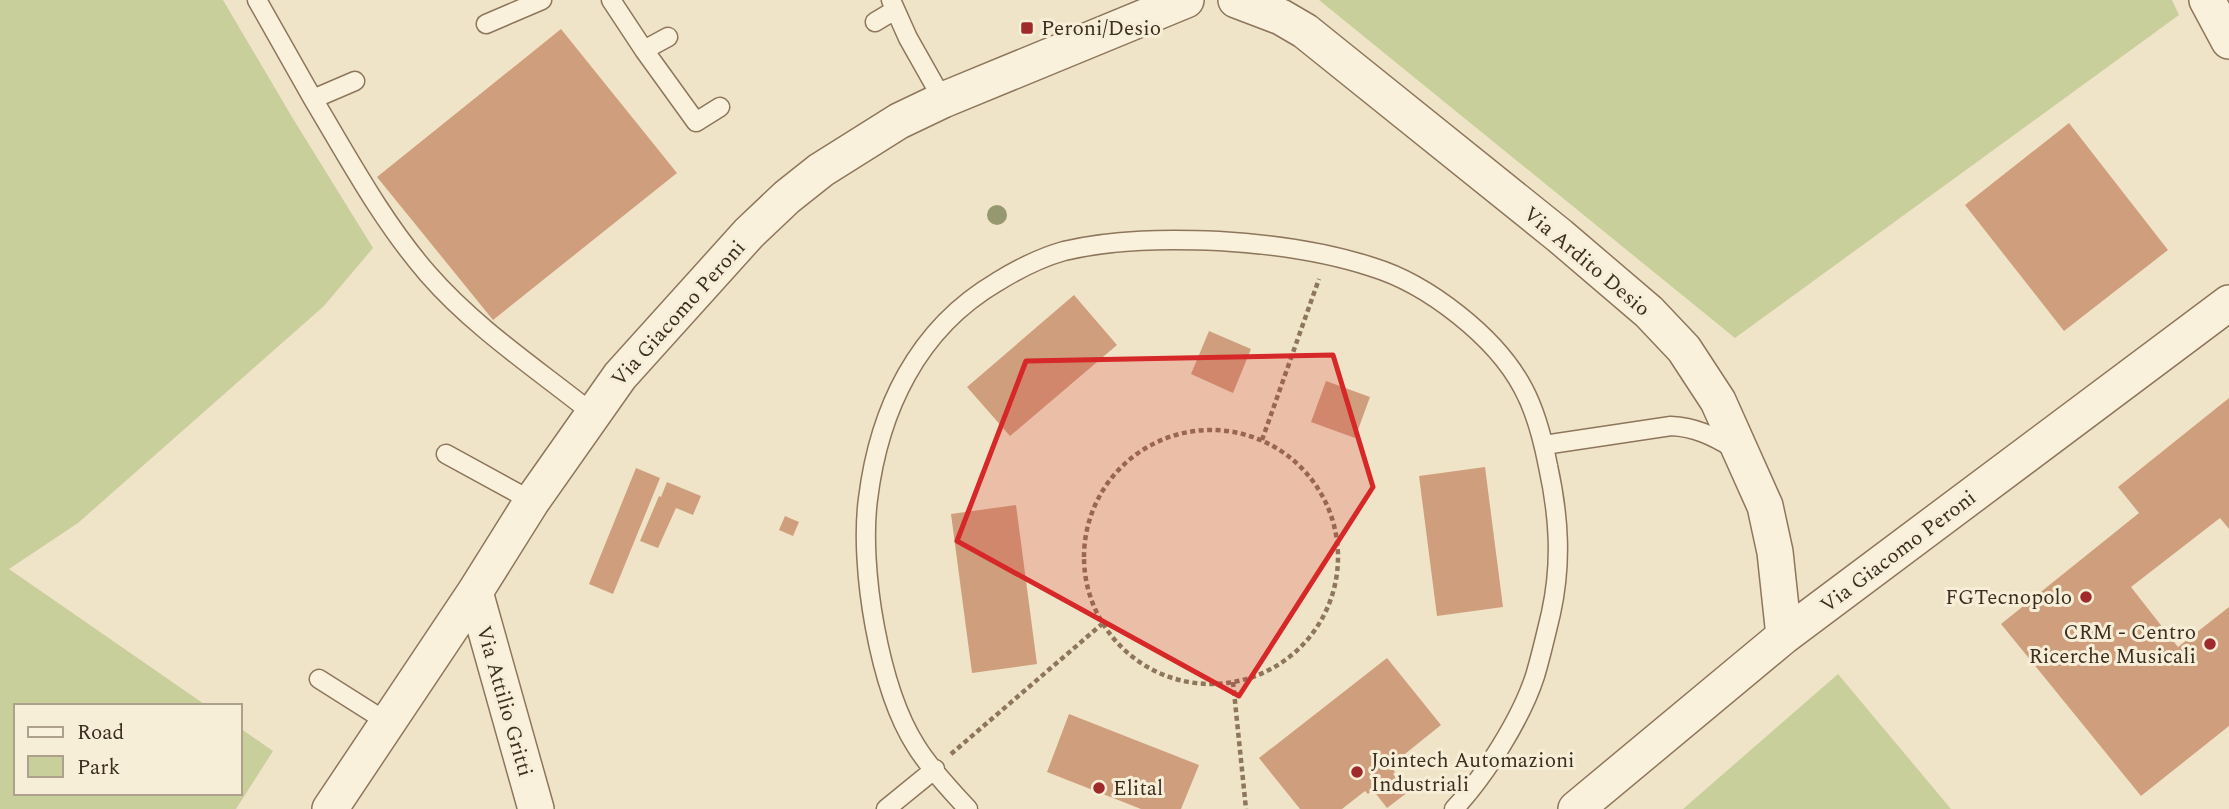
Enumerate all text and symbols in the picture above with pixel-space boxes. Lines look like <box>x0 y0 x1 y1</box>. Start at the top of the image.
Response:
place label: Peroni/Desio <box>1041 13 1161 45</box>
marker: Peroni/Desio <box>1019 20 1035 36</box>
street label: Via Ardito Desio <box>1516 199 1657 325</box>
street label: Via Giacomo Peroni <box>604 233 754 394</box>
street label: Via Giacomo Peroni <box>1814 482 1983 621</box>
place label: FGTecnopolo <box>1945 582 2072 614</box>
marker: FGTecnopolo <box>2078 589 2094 605</box>
place label: CRM - Centro Ricerche Musicali <box>2029 617 2196 673</box>
street label: Via Attilio Gritti <box>467 622 541 781</box>
marker: CRM - Centro Ricerche Musicali <box>2202 636 2218 652</box>
legend <box>14 704 242 795</box>
text: Road <box>77 717 124 749</box>
place label: Jointech Automazioni Industriali <box>1371 745 1575 801</box>
text: Park <box>77 752 121 784</box>
marker: Jointech Automazioni Industriali <box>1349 764 1365 780</box>
place label: Elital <box>1113 773 1163 805</box>
marker: Elital <box>1091 780 1107 796</box>

